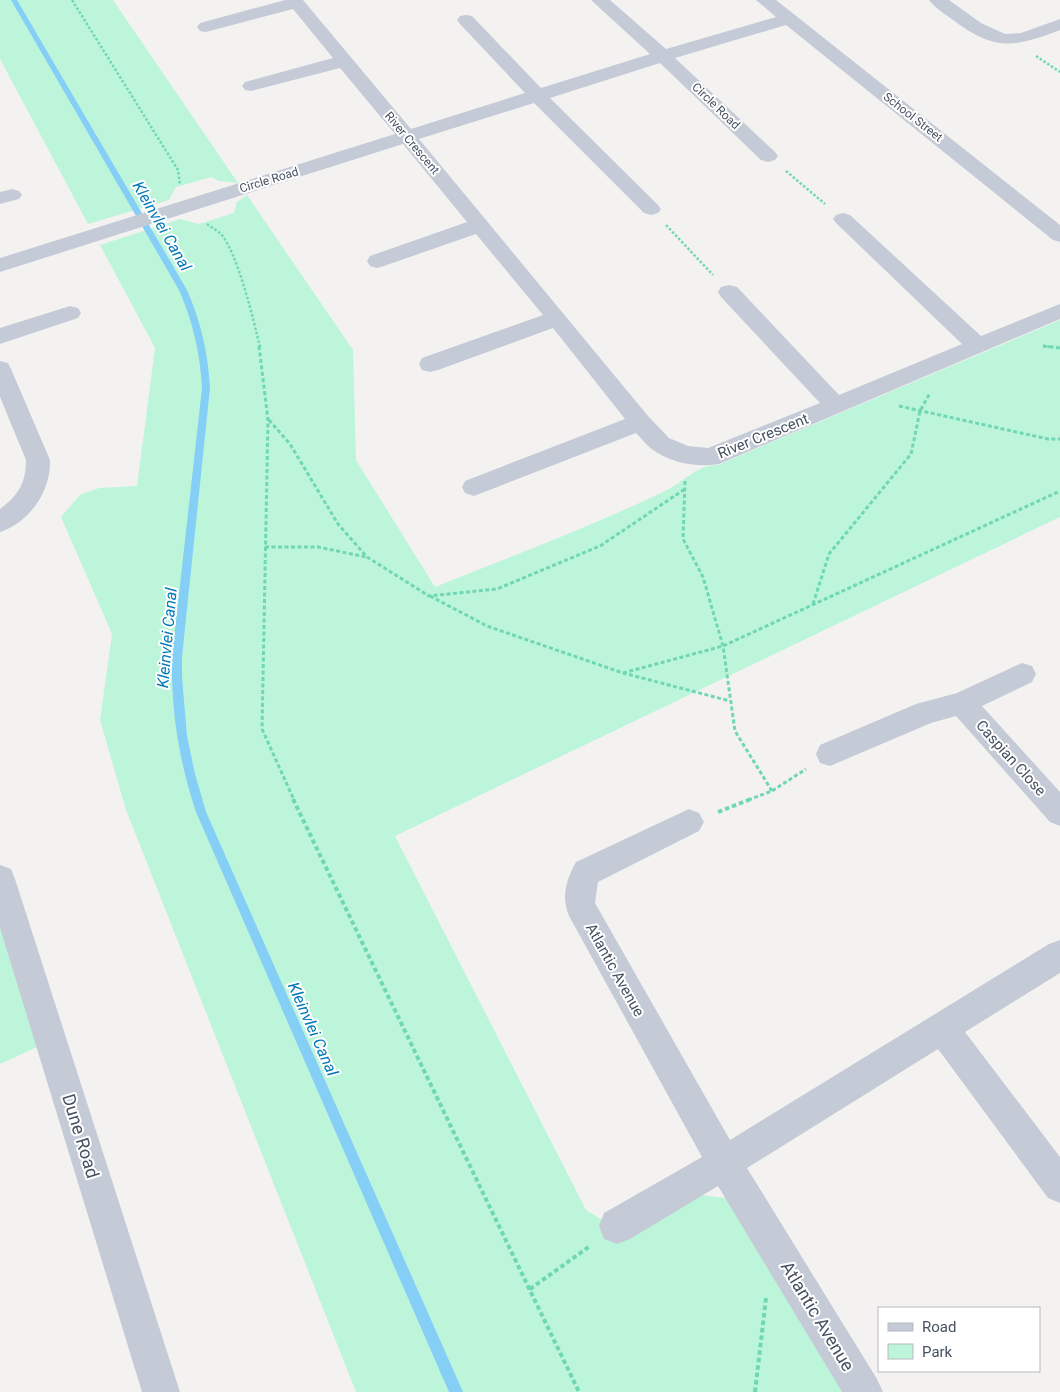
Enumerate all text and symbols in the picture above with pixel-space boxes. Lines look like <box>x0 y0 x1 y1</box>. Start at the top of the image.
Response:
street label: Circle Road <box>689 80 743 132</box>
street label: School Street <box>881 90 945 144</box>
street label: River Crescent <box>382 109 442 177</box>
street label: Circle Road <box>238 164 300 196</box>
water label: Kleinvlei Canal <box>129 178 195 275</box>
street label: River Crescent <box>715 410 811 462</box>
water label: Kleinvlei Canal <box>153 587 181 689</box>
street label: Caspian Close <box>972 716 1050 800</box>
street label: Atlantic Avenue <box>582 920 648 1020</box>
water label: Kleinvlei Canal <box>284 979 342 1079</box>
street label: Dune Road <box>58 1091 104 1181</box>
street label: Atlantic Avenue <box>777 1257 859 1375</box>
legend <box>878 1307 1040 1372</box>
text: Road <box>922 1318 956 1336</box>
text: Park <box>922 1343 953 1361</box>

